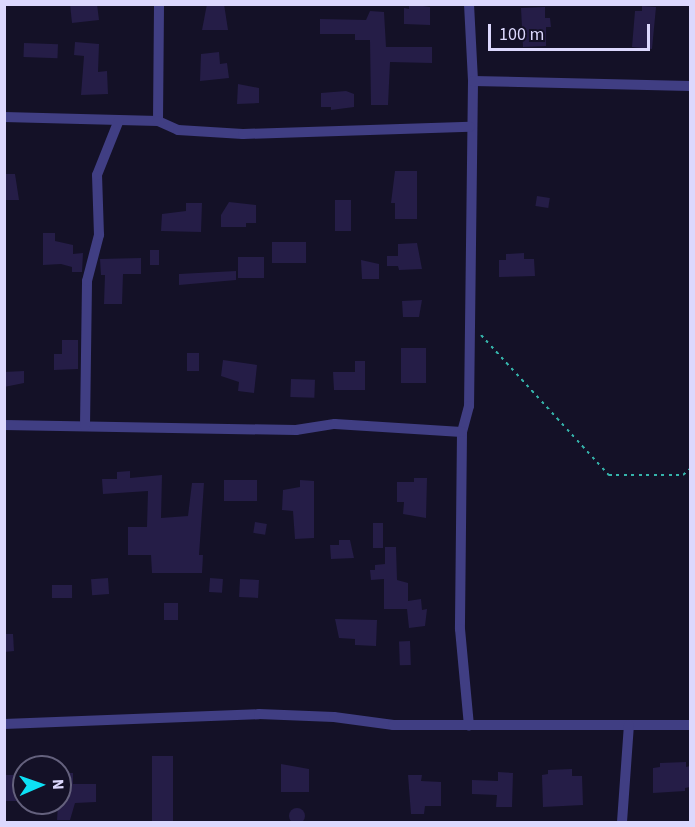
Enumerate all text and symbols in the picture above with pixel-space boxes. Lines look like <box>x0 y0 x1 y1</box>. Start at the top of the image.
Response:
scale bar <box>491 12 653 50</box>
text: 100 m <box>499 22 544 47</box>
north arrow <box>12 755 72 815</box>
text: N <box>47 779 69 790</box>

